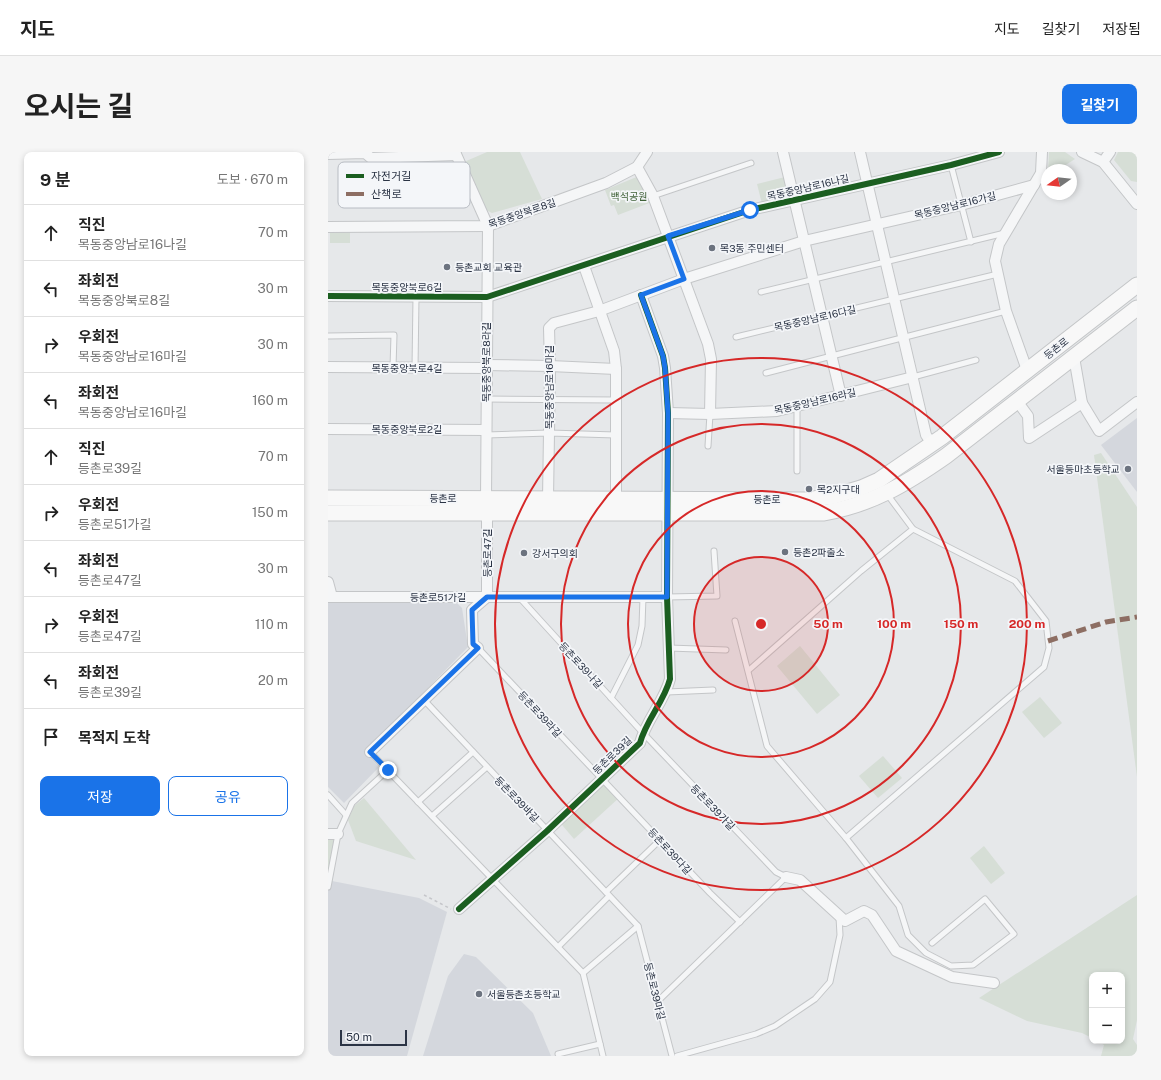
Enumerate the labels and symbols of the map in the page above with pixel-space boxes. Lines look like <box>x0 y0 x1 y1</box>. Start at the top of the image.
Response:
legend <box>338 162 470 208</box>
north arrow <box>1041 164 1077 200</box>
text: 자전거길 <box>371 170 411 182</box>
street label: 목동중앙남로16나길 <box>766 172 850 202</box>
text: 산책로 <box>371 188 401 200</box>
street label: 목동중앙남로16가길 <box>913 189 997 221</box>
park label: 백석공원 <box>611 190 647 202</box>
street label: 목동중앙북로8길 <box>487 196 557 230</box>
route start <box>741 201 759 219</box>
place label: 목3동 주민센터 <box>720 242 784 254</box>
marker: 목3동 주민센터 <box>707 243 717 253</box>
place label: 등촌교회 교육관 <box>455 261 523 273</box>
marker: 등촌교회 교육관 <box>442 262 452 272</box>
street label: 목동중앙북로6길 <box>372 281 442 293</box>
street label: 목동중앙남로16다길 <box>773 303 857 333</box>
street label: 목동중앙북로8라길 <box>480 322 492 402</box>
street label: 등촌로 <box>1041 335 1071 361</box>
street label: 목동중앙남로16마길 <box>543 345 555 429</box>
street label: 목동중앙북로4길 <box>372 362 442 374</box>
street label: 목동중앙남로16라길 <box>773 386 857 416</box>
street label: 목동중앙북로2길 <box>372 423 442 435</box>
place label: 서울등마초등학교 <box>1046 463 1120 475</box>
marker: 서울등마초등학교 <box>1123 464 1133 474</box>
place label: 목2지구대 <box>817 483 860 495</box>
marker: 목2지구대 <box>804 484 814 494</box>
street label: 등촌로 <box>429 492 457 504</box>
street label: 등촌로 <box>753 493 781 505</box>
street label: 등촌로47길 <box>481 528 493 578</box>
place label: 등촌2파출소 <box>793 546 845 558</box>
place label: 강서구의회 <box>532 547 578 559</box>
marker: 등촌2파출소 <box>780 547 790 557</box>
marker: 강서구의회 <box>519 548 529 558</box>
street label: 등촌로51가길 <box>410 591 466 603</box>
centre of rings <box>754 617 768 631</box>
text: 50 m <box>813 617 843 631</box>
text: 100 m <box>877 617 911 631</box>
text: 150 m <box>944 617 978 631</box>
text: 200 m <box>1009 617 1045 631</box>
street label: 등촌로39나길 <box>557 640 605 690</box>
street label: 등촌로39라길 <box>516 689 564 739</box>
street label: 등촌로39길 <box>590 734 634 776</box>
route end <box>379 761 397 779</box>
street label: 등촌로39바길 <box>492 774 542 824</box>
street label: 등촌로39가길 <box>688 782 738 832</box>
street label: 등촌로39다길 <box>646 826 694 876</box>
street label: 등촌로39마길 <box>642 961 668 1021</box>
place label: 서울등촌초등학교 <box>487 988 561 1000</box>
marker: 서울등촌초등학교 <box>474 989 484 999</box>
scale bar <box>340 1028 407 1047</box>

